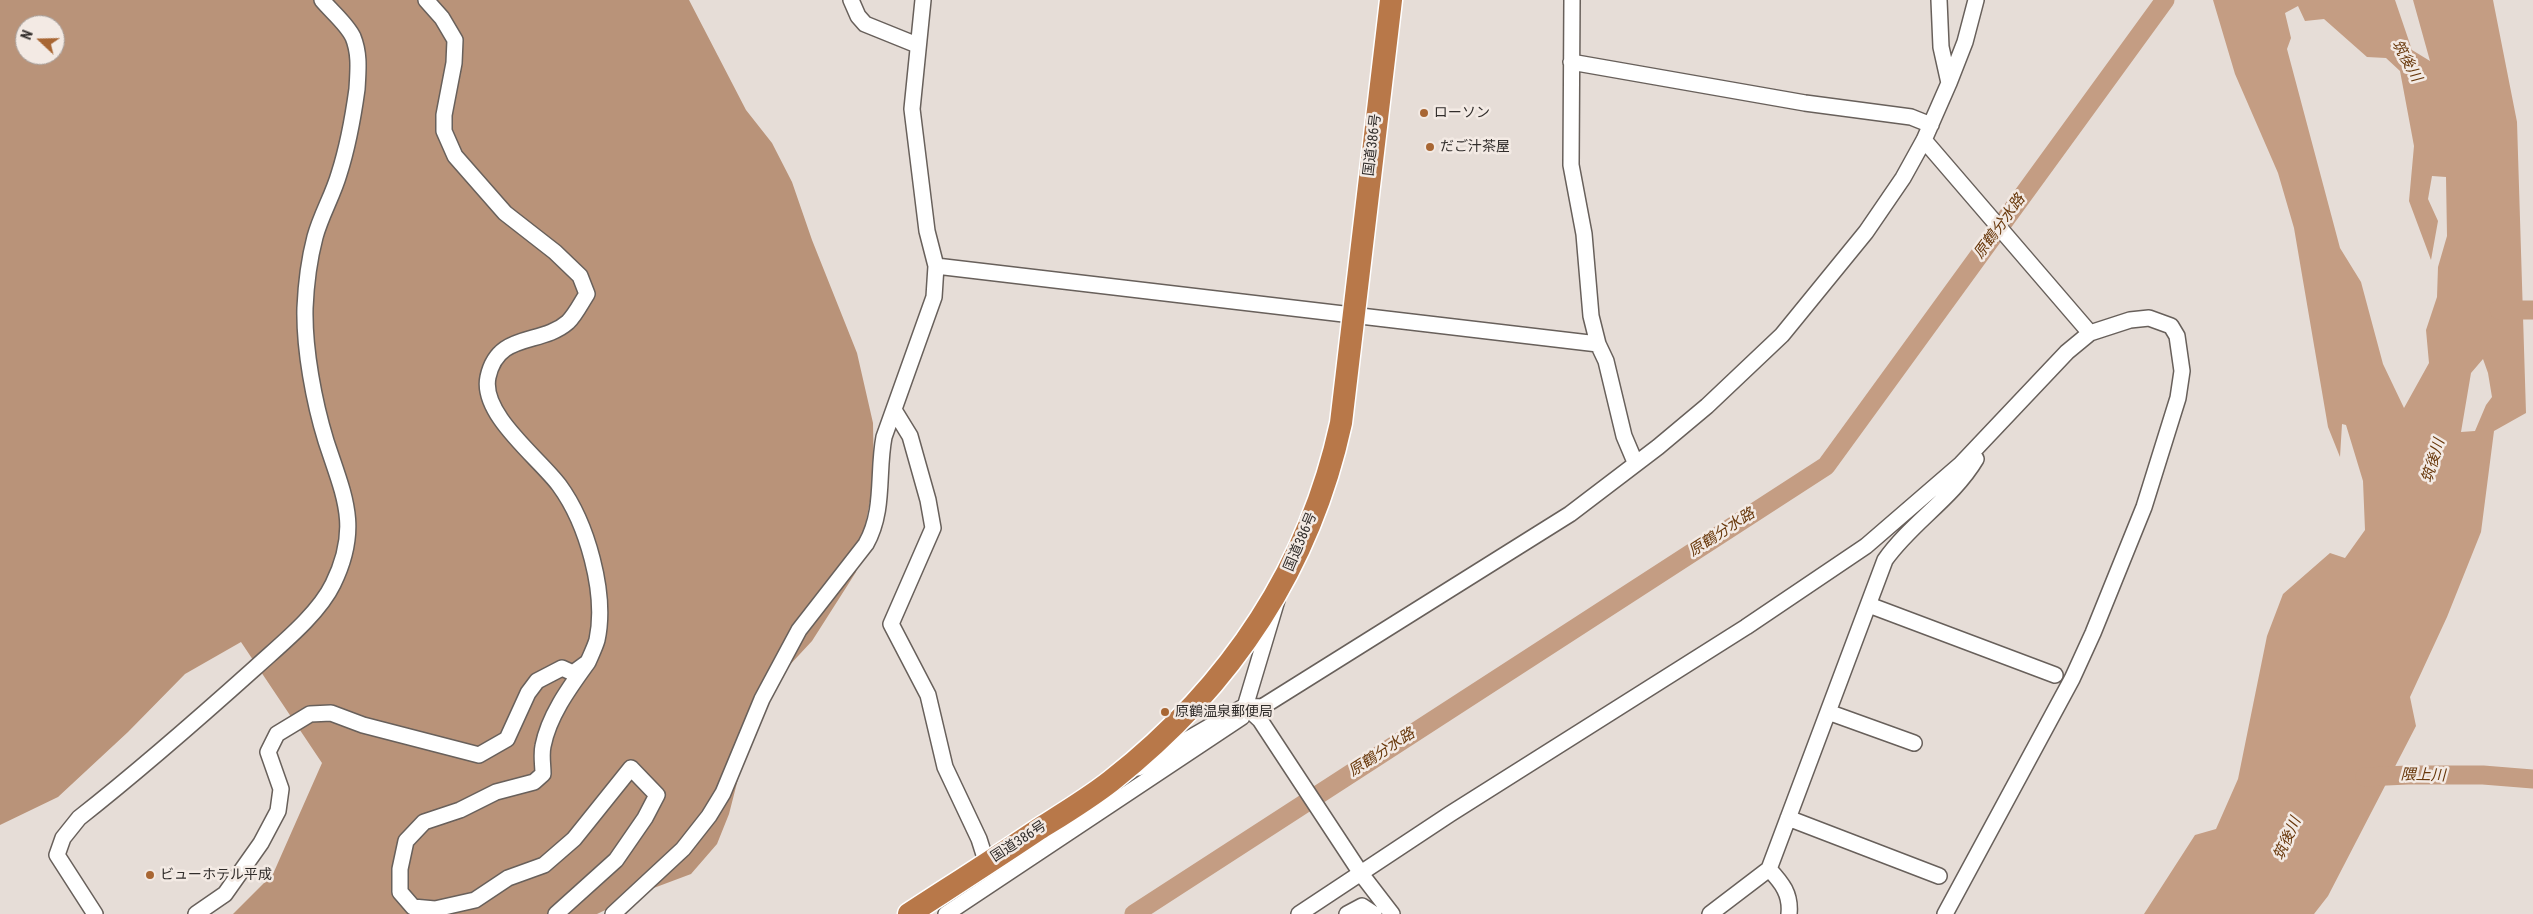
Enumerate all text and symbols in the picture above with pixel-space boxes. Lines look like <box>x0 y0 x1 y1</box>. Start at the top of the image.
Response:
north arrow <box>15 15 65 65</box>
text: N <box>18 28 36 42</box>
water label: 筑後川 <box>2387 37 2425 85</box>
place label: ローソン <box>1434 105 1490 121</box>
marker: ローソン <box>1418 107 1430 119</box>
street label: 国道386号 <box>1361 113 1385 177</box>
place label: だご汁茶屋 <box>1440 139 1510 155</box>
marker: だご汁茶屋 <box>1424 141 1436 153</box>
water label: 原鶴分水路 <box>1971 191 2029 263</box>
water label: 筑後川 <box>2419 437 2449 485</box>
water label: 原鶴分水路 <box>1686 505 1758 561</box>
street label: 国道386号 <box>1281 510 1321 574</box>
place label: 原鶴温泉郵便局 <box>1175 704 1273 720</box>
marker: 原鶴温泉郵便局 <box>1159 706 1171 718</box>
water label: 原鶴分水路 <box>1346 725 1418 781</box>
water label: 隈上川 <box>2400 767 2446 785</box>
water label: 筑後川 <box>2271 815 2305 863</box>
street label: 国道386号 <box>988 818 1050 866</box>
place label: ビューホテル平成 <box>160 867 272 883</box>
marker: ビューホテル平成 <box>144 869 156 881</box>

